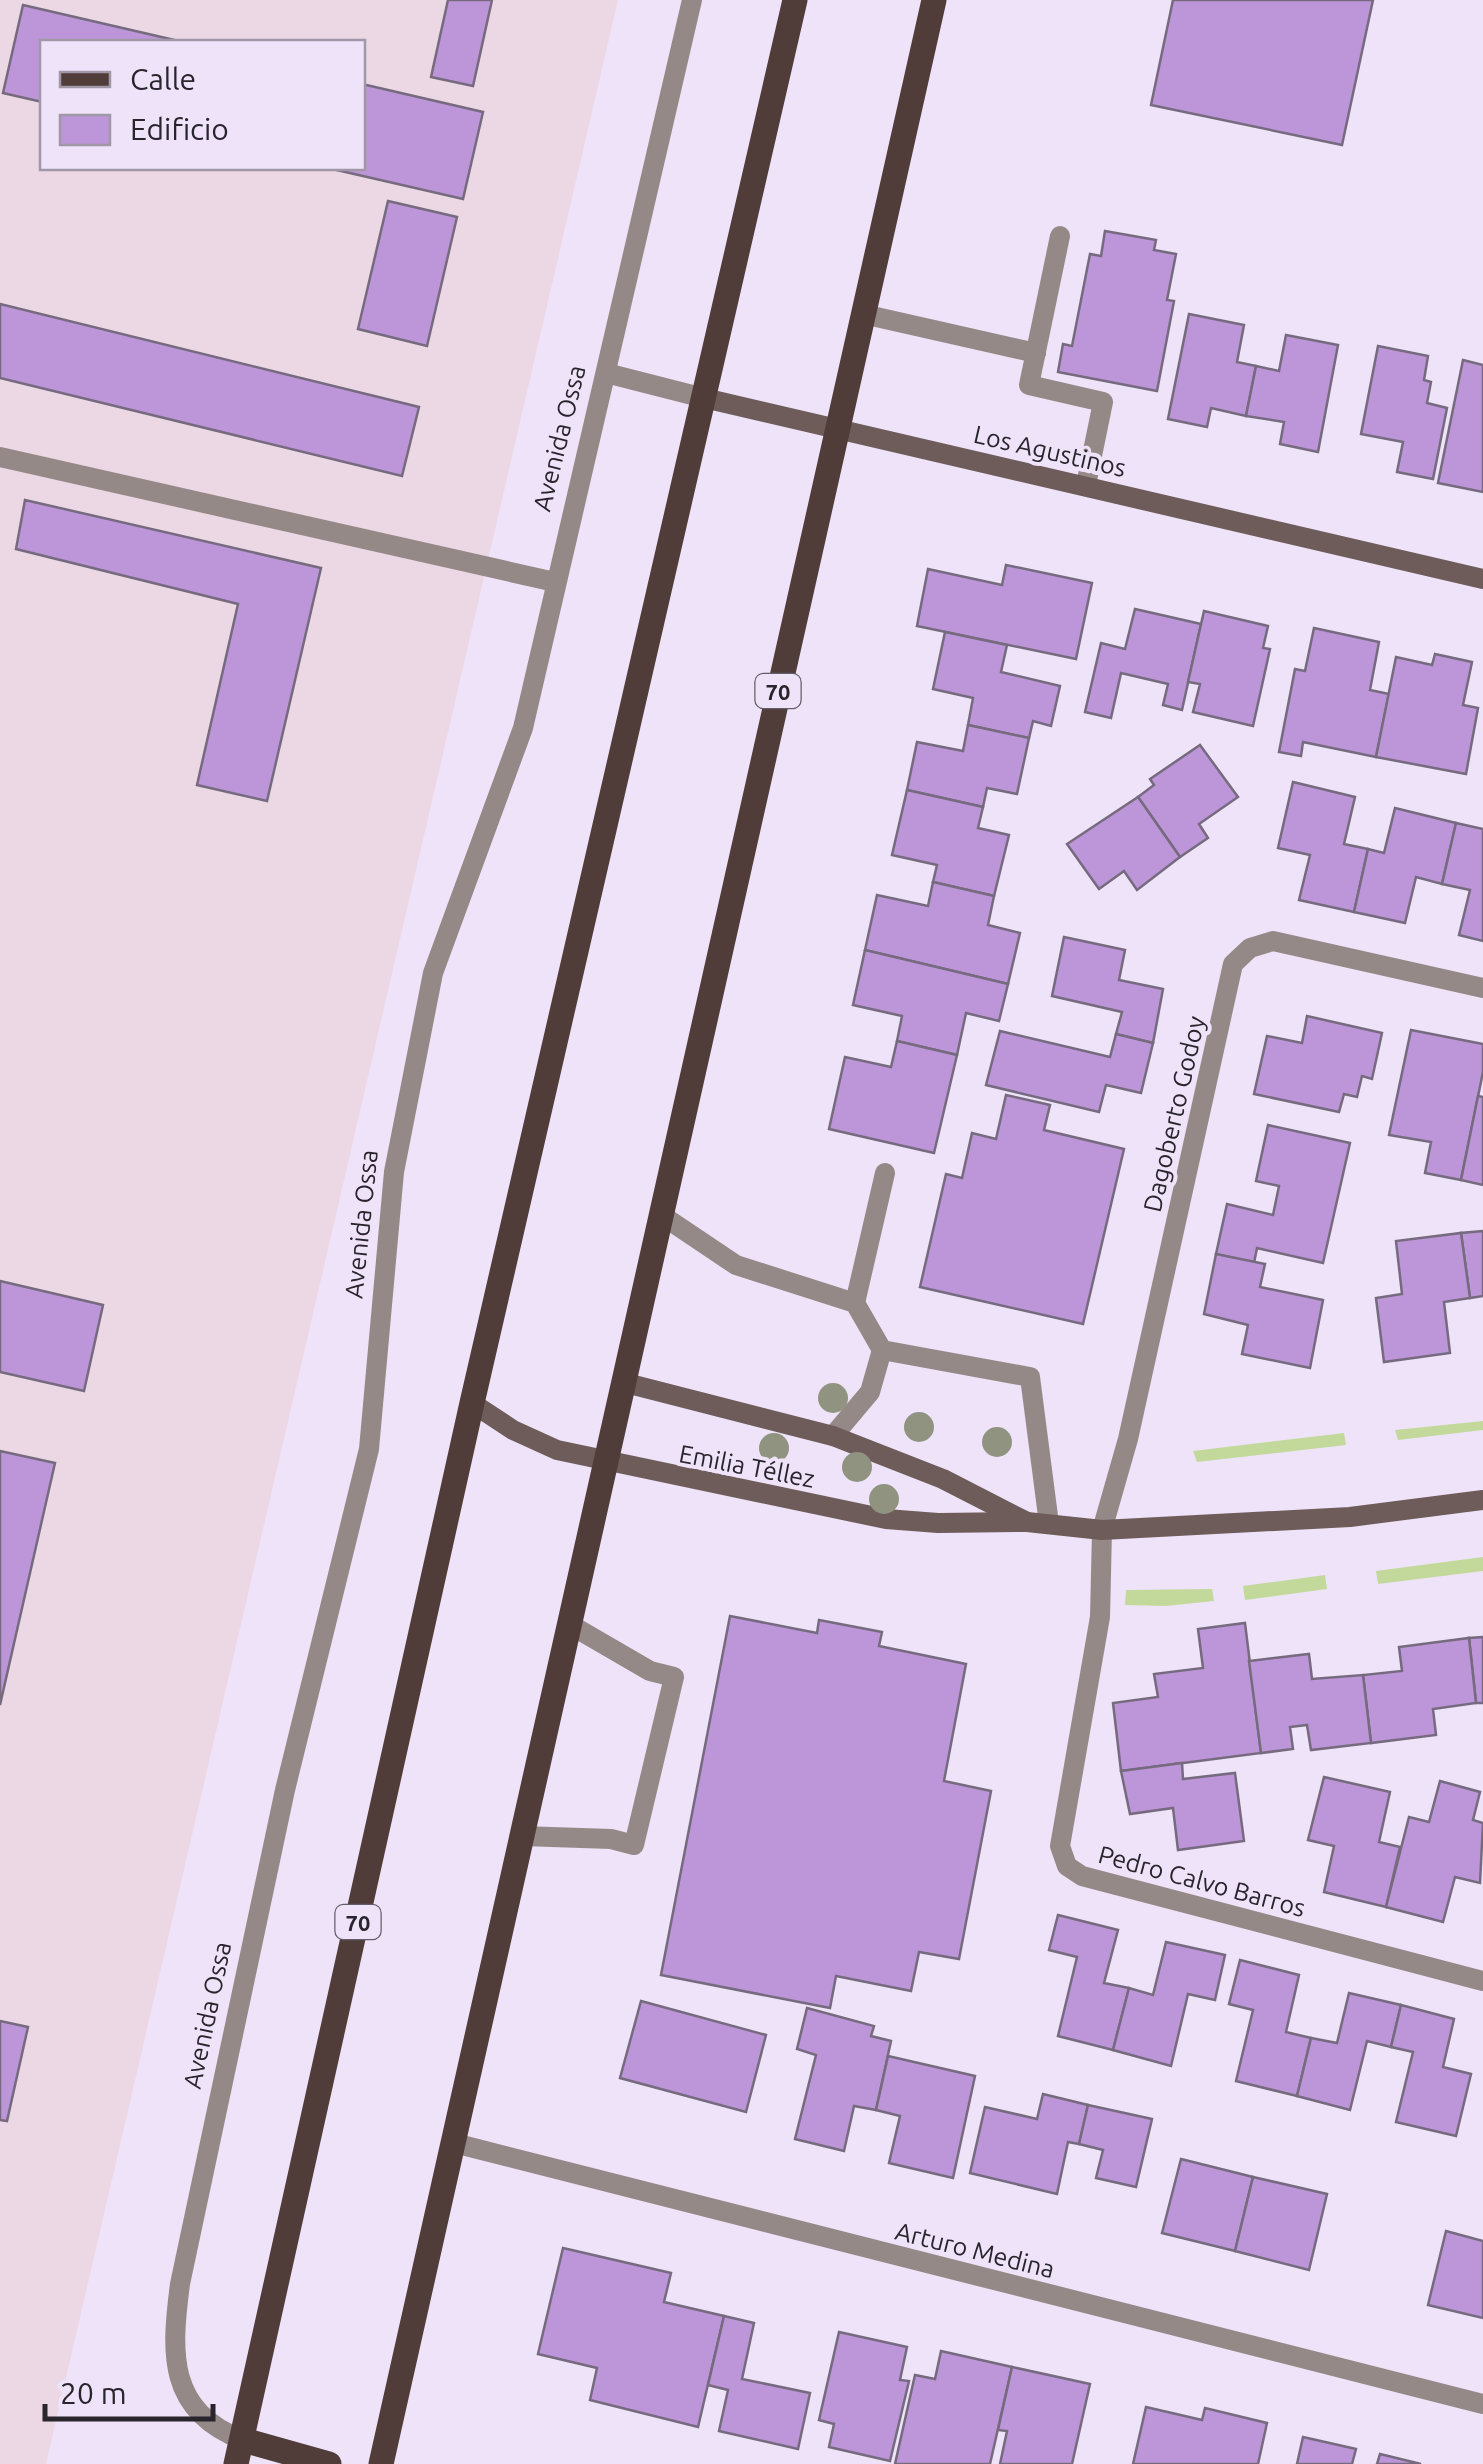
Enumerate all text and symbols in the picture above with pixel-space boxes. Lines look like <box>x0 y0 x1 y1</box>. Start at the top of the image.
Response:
legend <box>40 40 365 170</box>
text: Calle <box>130 62 196 96</box>
text: Edificio <box>130 112 229 146</box>
street label: Avenida Ossa <box>527 362 591 514</box>
street label: Los Agustinos <box>971 420 1129 482</box>
road number: 70 <box>756 674 800 708</box>
street label: Dagoberto Godoy <box>1138 1013 1210 1215</box>
street label: Avenida Ossa <box>339 1148 383 1300</box>
street label: Emilia Téllez <box>677 1439 817 1493</box>
street label: Pedro Calvo Barros <box>1095 1840 1309 1922</box>
road number: 70 <box>336 1905 380 1939</box>
street label: Avenida Ossa <box>178 1939 236 2091</box>
street label: Arturo Medina <box>893 2217 1057 2283</box>
scale bar <box>45 2359 212 2421</box>
text: 20 m <box>60 2376 127 2410</box>

